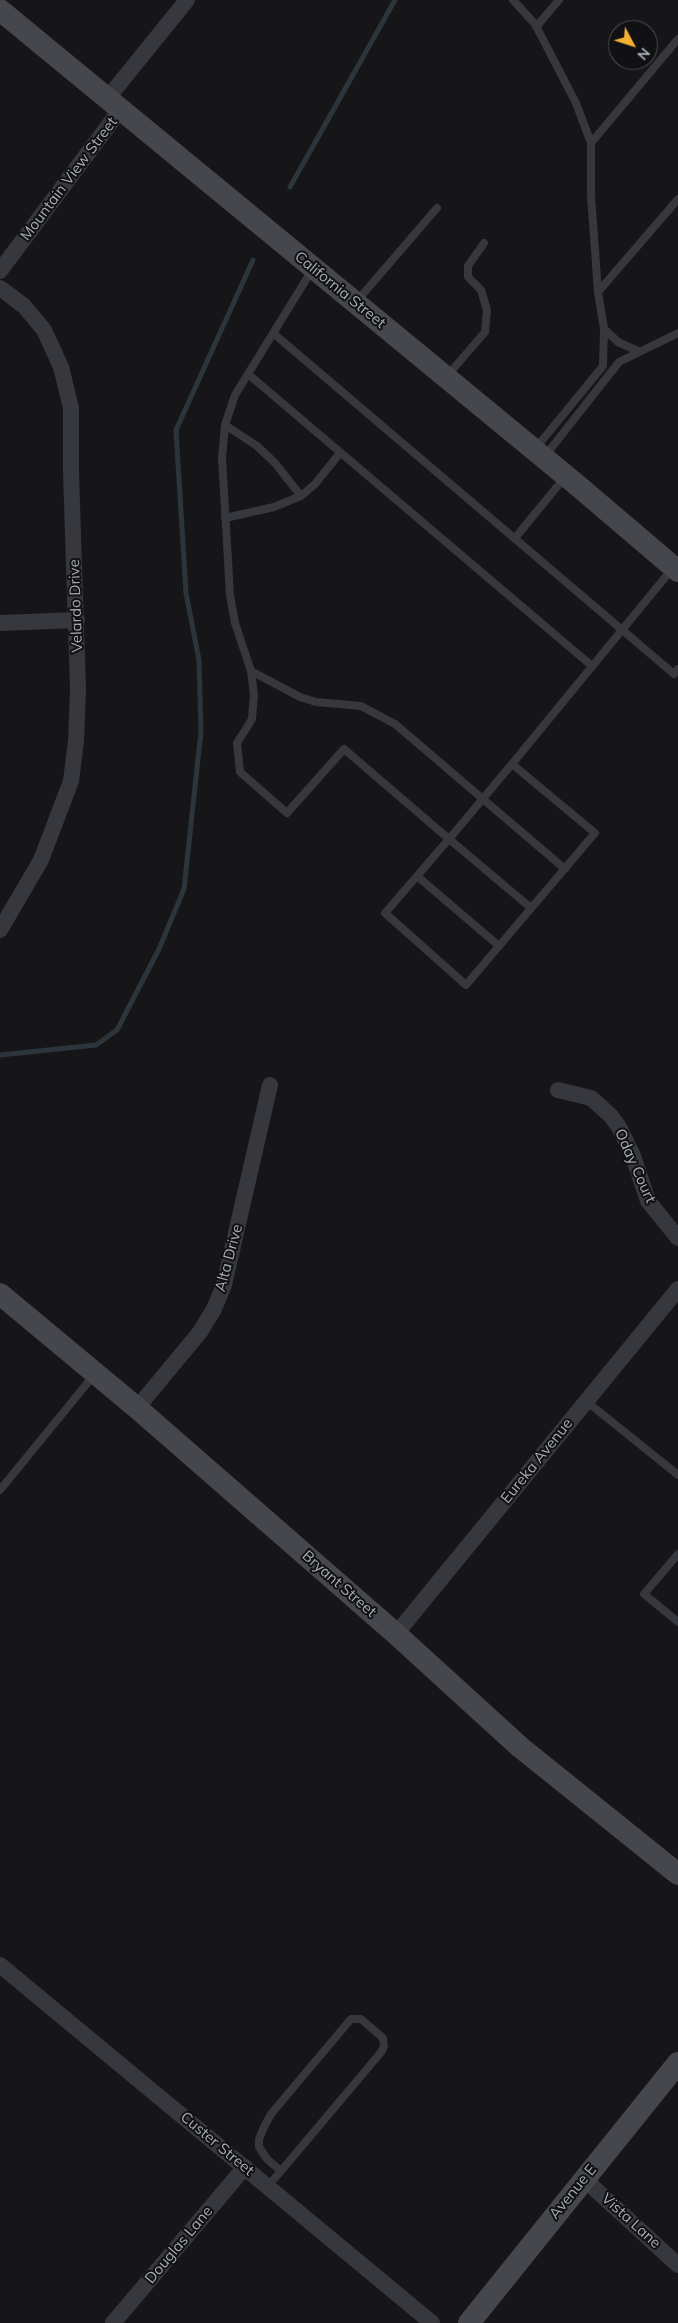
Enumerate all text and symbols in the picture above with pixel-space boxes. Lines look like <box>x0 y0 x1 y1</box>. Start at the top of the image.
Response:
north arrow <box>608 20 658 70</box>
text: N <box>633 44 654 64</box>
street label: Mountain View Street <box>17 114 121 244</box>
street label: California Street <box>291 248 389 332</box>
street label: Velardo Drive <box>65 559 87 653</box>
street label: Oday Court <box>611 1126 659 1206</box>
street label: Alta Drive <box>211 1222 247 1294</box>
street label: Eureka Avenue <box>497 1415 577 1507</box>
street label: Bryant Street <box>298 1547 380 1621</box>
street label: Custer Street <box>177 2108 257 2180</box>
street label: Avenue E <box>546 2161 600 2223</box>
street label: Vista Lane <box>598 2190 664 2252</box>
street label: Douglas Lane <box>141 2203 217 2287</box>

